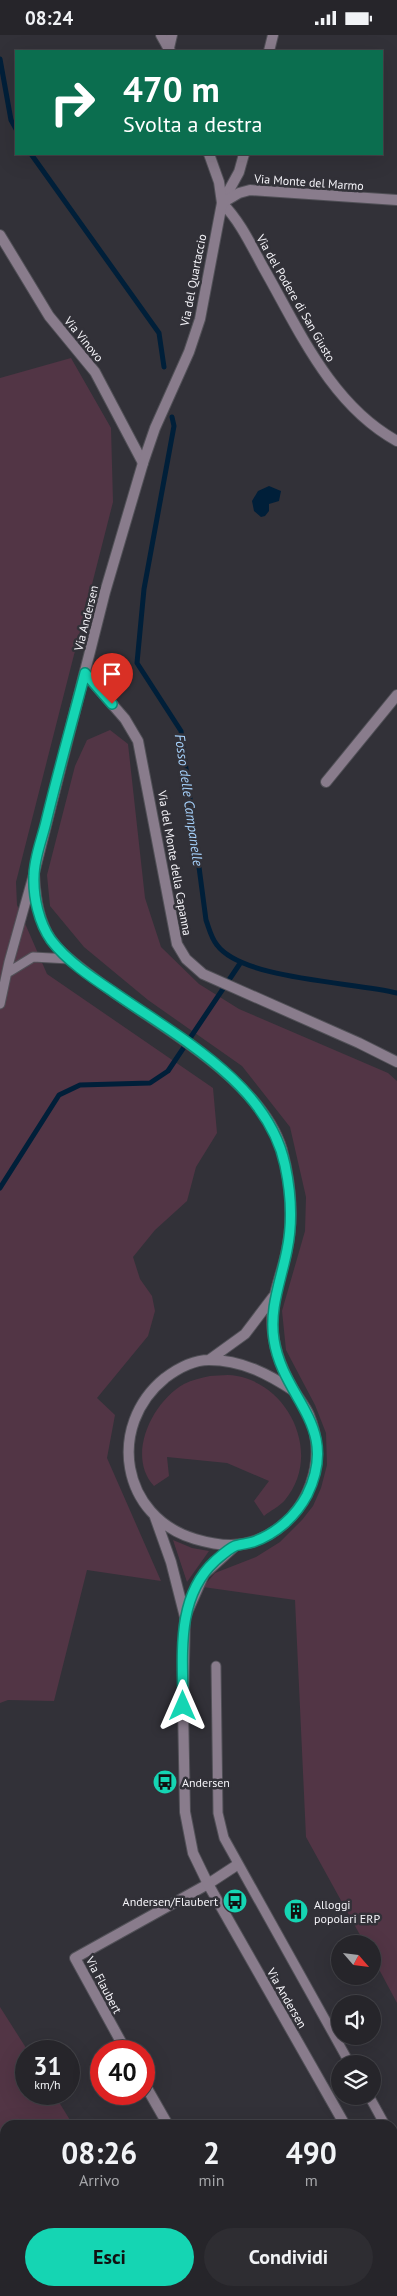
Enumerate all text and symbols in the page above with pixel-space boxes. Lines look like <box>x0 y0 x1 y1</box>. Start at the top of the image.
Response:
text: 08:24 <box>25 6 73 30</box>
text: 470 m <box>123 66 220 112</box>
icon: right <box>40 70 105 135</box>
text: Svolta a destra <box>123 110 262 138</box>
street label: Via Monte del Marmo <box>253 171 364 193</box>
street label: Via del Podere di San Giusto <box>253 231 339 364</box>
street label: Via del Quartaccio <box>177 233 209 328</box>
street label: Via Vinovo <box>61 313 107 365</box>
street label: Via Andersen <box>70 584 101 653</box>
pin <box>91 653 133 704</box>
icon: arrive <box>98 660 126 688</box>
water label: Fosso delle Campanelle <box>171 733 207 868</box>
street label: Via del Monte della Capanna <box>155 788 195 937</box>
position arrow <box>156 1679 208 1731</box>
bus stop icon: Andersen <box>152 1769 178 1795</box>
place label: Andersen <box>182 1775 230 1790</box>
bus stop icon: Andersen/Flaubert <box>222 1888 248 1914</box>
place label: Andersen/Flaubert <box>123 1894 218 1909</box>
place label: Alloggi popolari ERP <box>314 1897 380 1926</box>
building icon: Alloggi popolari ERP <box>283 1898 309 1924</box>
north arrow <box>331 1935 381 1985</box>
map controls <box>331 1935 381 2105</box>
street label: Via Flaubert <box>82 1953 125 2016</box>
street label: Via Andersen <box>263 1964 310 2031</box>
button: sound <box>331 1995 381 2045</box>
speed limit sign: 40 <box>90 2040 155 2105</box>
text: 31 <box>33 2050 62 2082</box>
button: layers <box>331 2055 381 2105</box>
text: km/h <box>34 2077 61 2092</box>
text: 08:26 <box>61 2133 137 2172</box>
text: 2 <box>203 2133 220 2172</box>
text: 490 <box>286 2133 337 2172</box>
text: Arrivo <box>79 2170 120 2190</box>
text: min <box>199 2170 225 2190</box>
text: m <box>305 2170 318 2190</box>
button: Esci <box>25 2228 194 2286</box>
button: Condividi <box>204 2228 373 2286</box>

